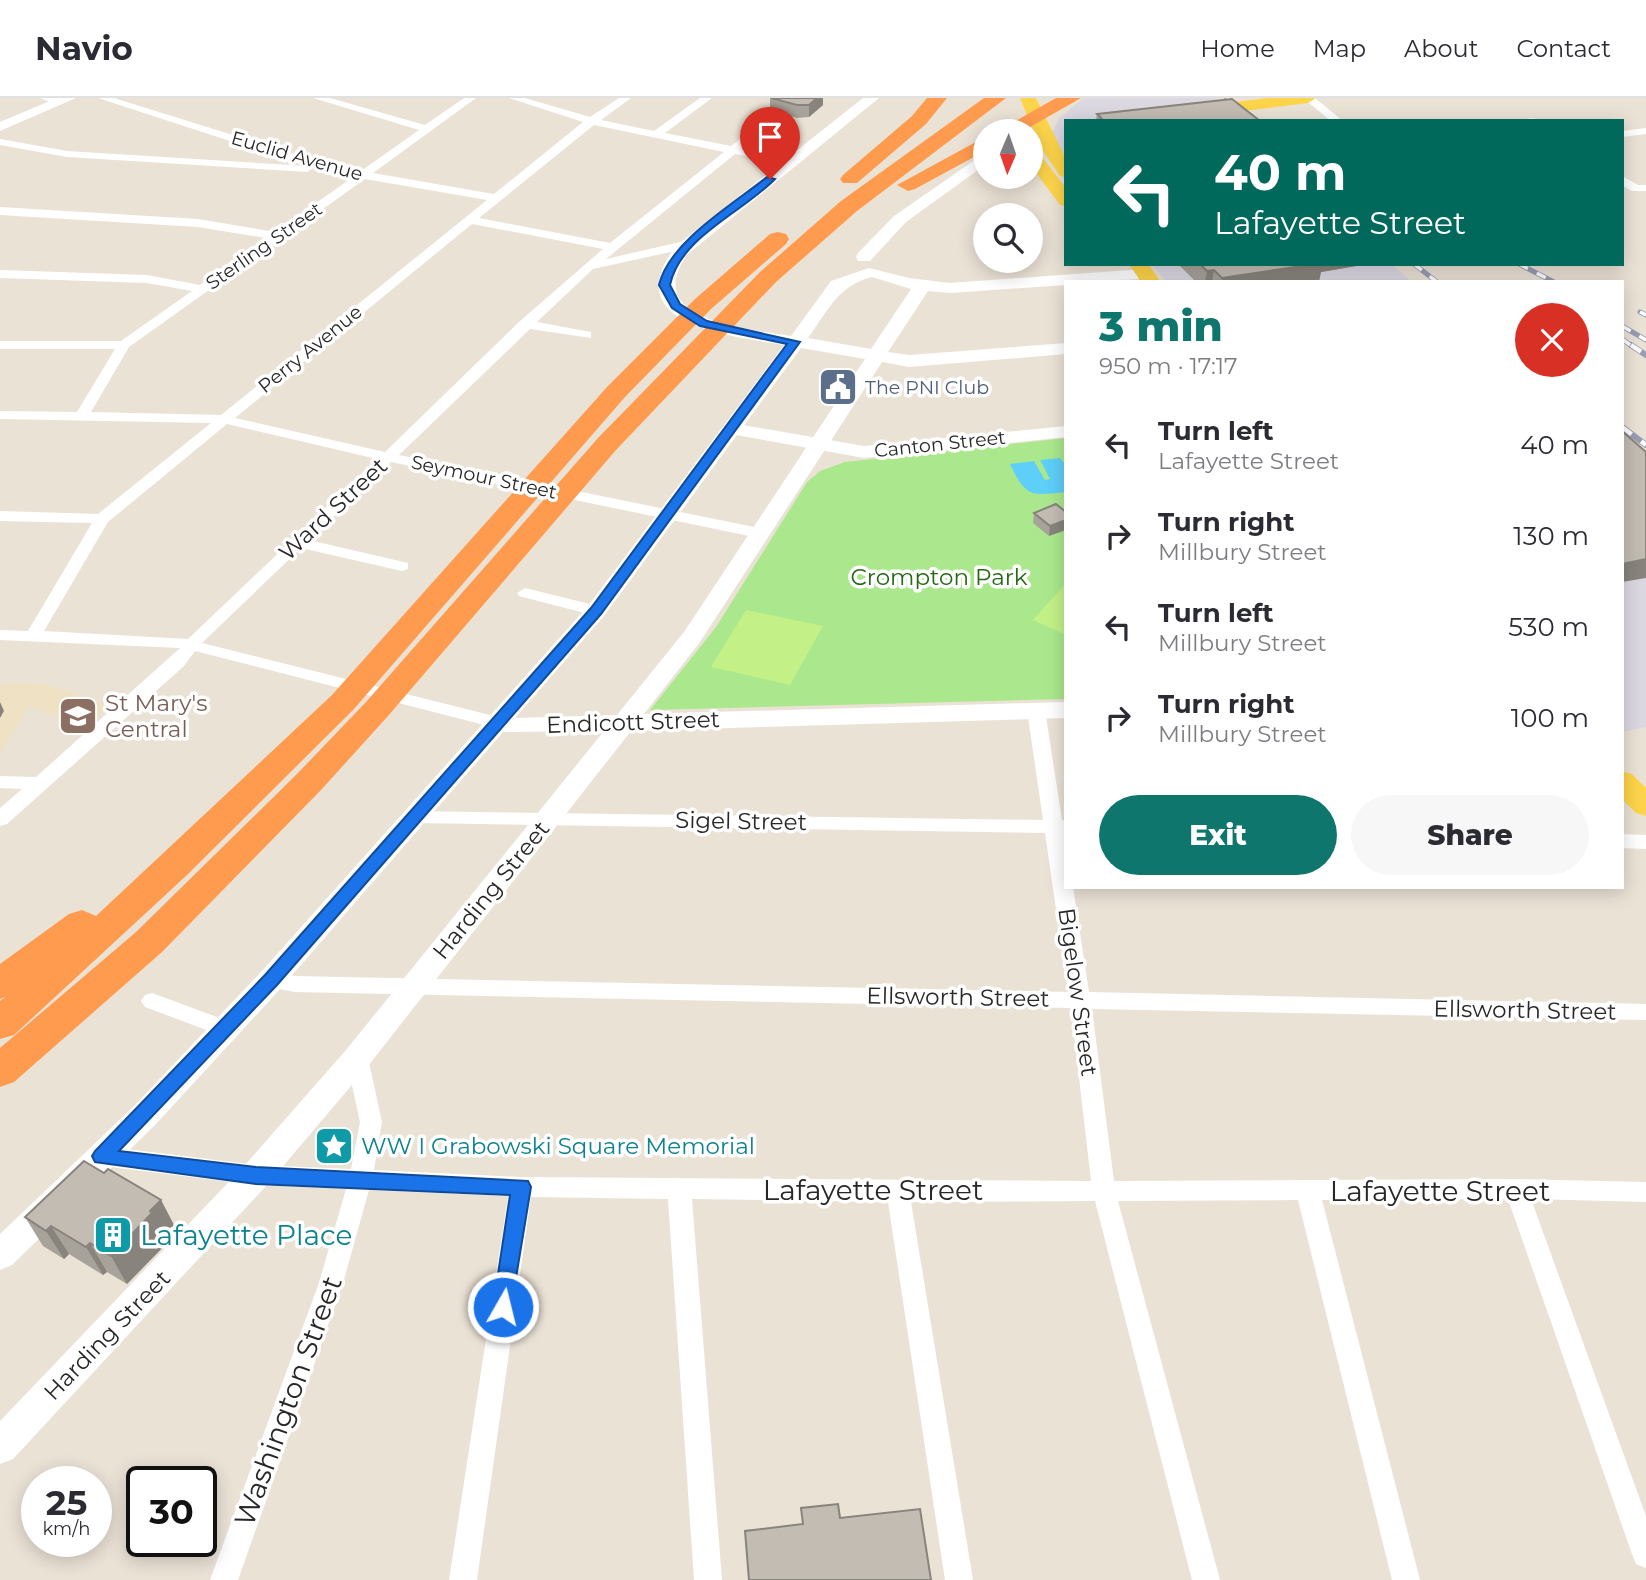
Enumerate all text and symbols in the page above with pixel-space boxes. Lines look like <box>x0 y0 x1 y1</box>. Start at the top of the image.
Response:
text: Navio <box>35 28 133 68</box>
text: Home <box>1200 34 1275 63</box>
text: Map <box>1313 34 1366 63</box>
text: About <box>1404 34 1478 63</box>
text: Contact <box>1516 34 1611 63</box>
pin <box>740 107 800 179</box>
icon: arrive <box>751 118 789 156</box>
north arrow <box>973 119 1043 189</box>
map controls <box>973 119 1043 273</box>
street label: Euclid Avenue <box>229 126 365 186</box>
text: 40 m <box>1214 143 1346 202</box>
icon: left <box>1099 147 1190 238</box>
street label: Sterling Street <box>201 197 327 295</box>
button: search <box>973 203 1043 273</box>
text: Lafayette Street <box>1214 203 1466 242</box>
street label: Perry Avenue <box>253 300 367 398</box>
text: 3 min <box>1099 300 1223 352</box>
button: close <box>1515 303 1589 377</box>
text: 950 m · 17:17 <box>1099 352 1238 380</box>
public building icon: The PNI Club <box>817 366 859 408</box>
place label: The PNI Club <box>865 376 989 399</box>
text: Turn left <box>1158 415 1274 447</box>
street label: Canton Street <box>873 426 1007 462</box>
icon: left <box>1099 426 1137 464</box>
text: 40 m <box>1520 429 1589 461</box>
text: Lafayette Street <box>1158 447 1339 475</box>
street label: Seymour Street <box>409 450 559 504</box>
street label: Ward Street <box>273 452 393 566</box>
text: Turn right <box>1158 506 1294 538</box>
icon: right <box>1099 517 1137 555</box>
text: 130 m <box>1513 520 1589 552</box>
text: Millbury Street <box>1158 538 1327 566</box>
park label: Crompton Park <box>850 563 1028 591</box>
text: Turn left <box>1158 597 1274 629</box>
icon: left <box>1099 608 1137 646</box>
text: 530 m <box>1508 611 1589 643</box>
text: Millbury Street <box>1158 629 1327 657</box>
text: Turn right <box>1158 688 1294 720</box>
place label: St Mary's Central <box>105 689 207 743</box>
school or university icon: St Mary's Central <box>57 695 99 737</box>
icon: right <box>1099 699 1137 737</box>
text: 100 m <box>1511 702 1589 734</box>
street label: Endicott Street <box>546 705 720 739</box>
text: Millbury Street <box>1158 720 1327 748</box>
button: Exit <box>1099 795 1337 875</box>
button: Share <box>1351 795 1589 875</box>
street label: Sigel Street <box>675 806 807 836</box>
street label: Harding Street <box>427 815 555 965</box>
street label: Bigelow Street <box>1052 906 1104 1078</box>
street label: Ellsworth Street <box>866 981 1050 1013</box>
street label: Ellsworth Street <box>1433 994 1617 1026</box>
place icon: WW I Grabowski Square Memorial <box>313 1125 355 1167</box>
place label: WW I Grabowski Square Memorial <box>361 1132 755 1160</box>
street label: Lafayette Street <box>763 1173 983 1207</box>
street label: Lafayette Street <box>1330 1174 1550 1208</box>
building icon: Lafayette Place <box>92 1214 134 1256</box>
place label: Lafayette Place <box>140 1218 353 1252</box>
street label: Harding Street <box>38 1264 176 1406</box>
position arrow <box>466 1270 540 1344</box>
street label: Washington Street <box>227 1271 349 1531</box>
speed limit sign: 30 <box>126 1466 217 1557</box>
text: 25 <box>46 1481 87 1524</box>
text: km/h <box>42 1518 91 1540</box>

